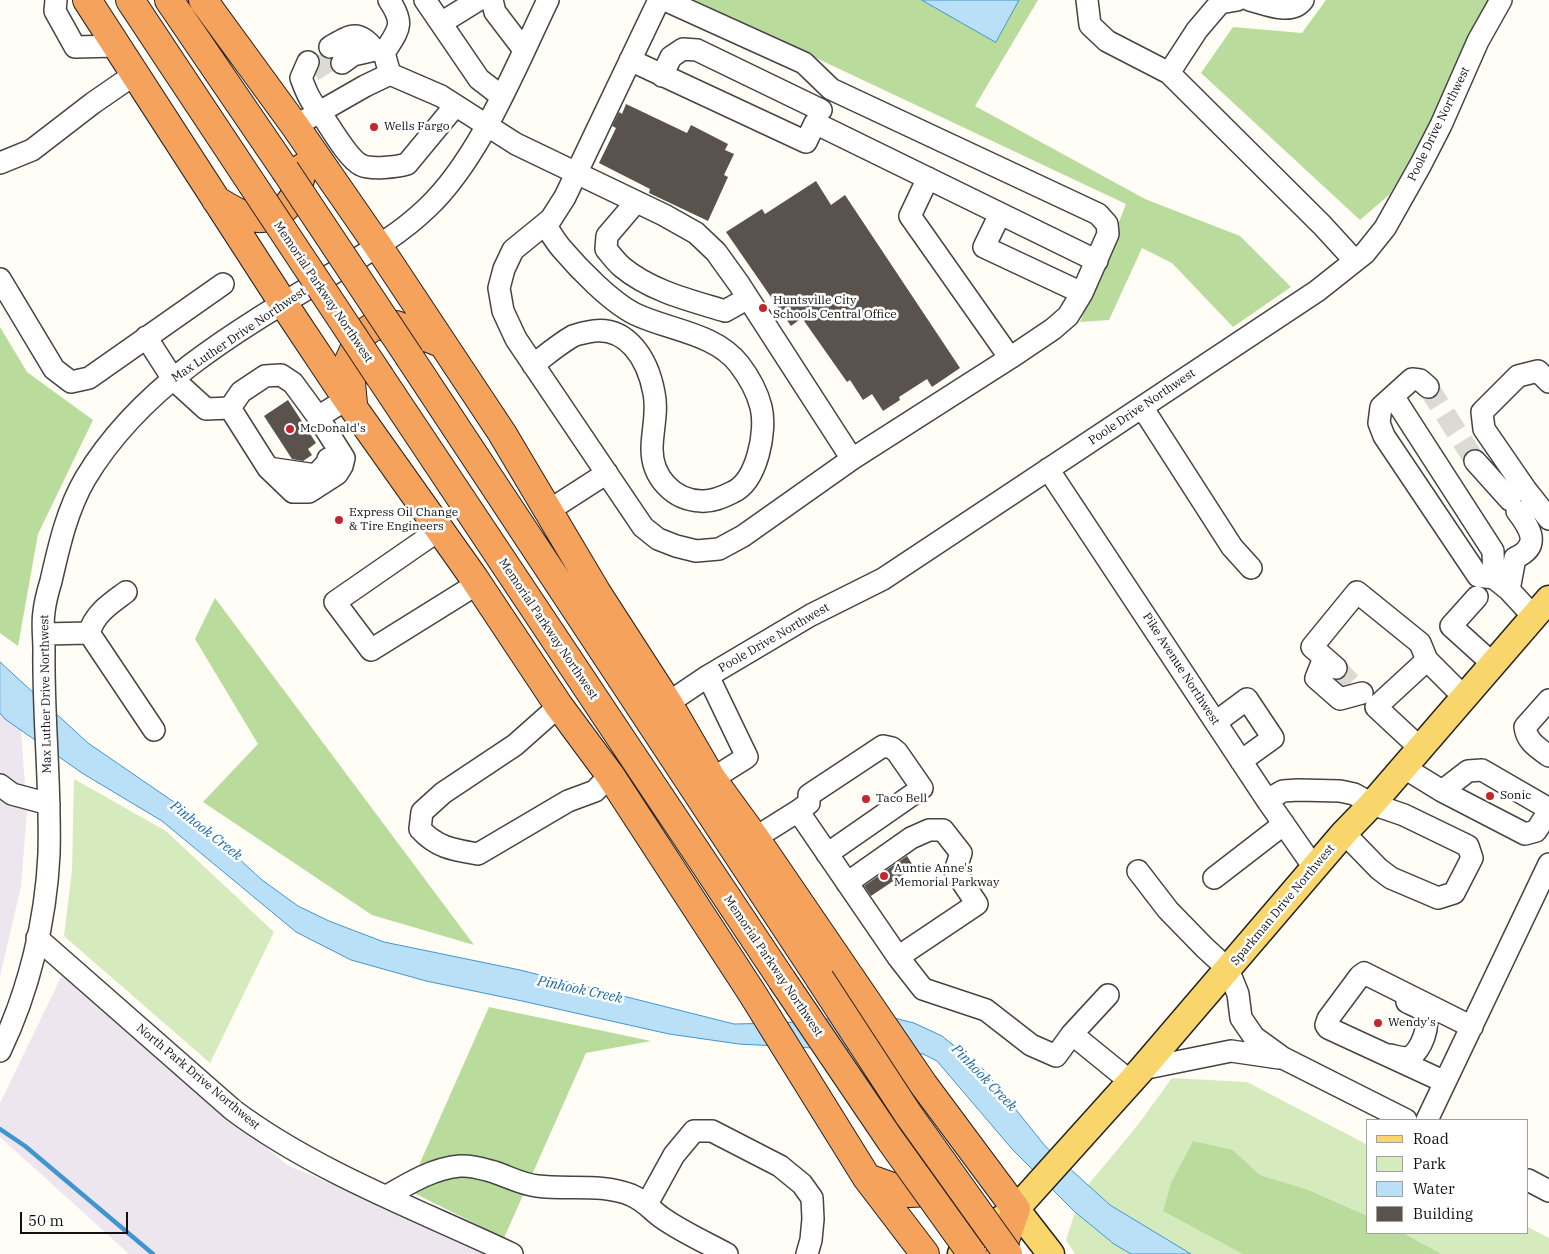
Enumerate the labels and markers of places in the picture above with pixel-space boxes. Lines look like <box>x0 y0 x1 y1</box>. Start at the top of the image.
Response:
place label: Wells Fargo <box>384 120 449 134</box>
marker: Wells Fargo <box>368 121 380 133</box>
place label: Huntsville City Schools Central Office <box>773 294 897 322</box>
marker: Huntsville City Schools Central Office <box>757 302 769 314</box>
place label: McDonald's <box>300 422 366 436</box>
marker: McDonald's <box>284 423 296 435</box>
place label: Express Oil Change & Tire Engineers <box>349 506 458 534</box>
marker: Express Oil Change & Tire Engineers <box>333 514 345 526</box>
place label: Sonic <box>1500 789 1531 803</box>
marker: Sonic <box>1484 790 1496 802</box>
place label: Taco Bell <box>876 792 927 806</box>
marker: Taco Bell <box>860 793 872 805</box>
place label: Auntie Anne's Memorial Parkway <box>894 862 999 890</box>
marker: Auntie Anne's Memorial Parkway <box>878 870 890 882</box>
place label: Wendy's <box>1388 1016 1436 1030</box>
marker: Wendy's <box>1372 1017 1384 1029</box>

